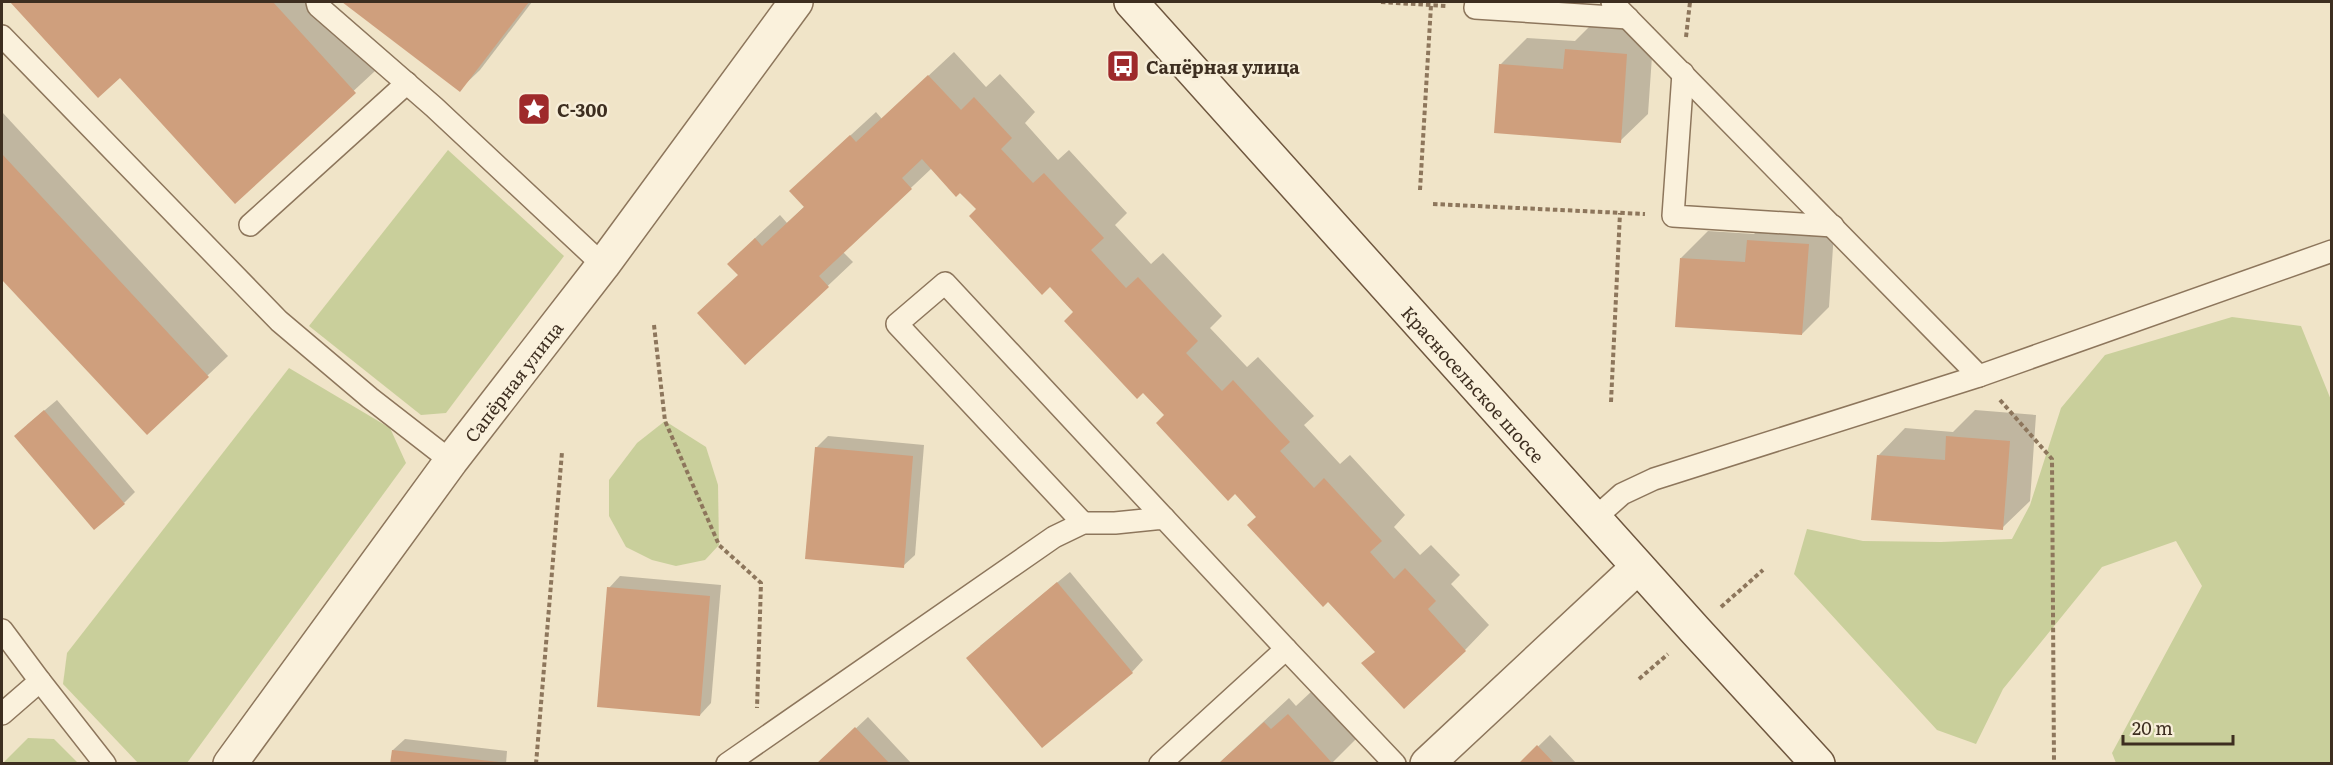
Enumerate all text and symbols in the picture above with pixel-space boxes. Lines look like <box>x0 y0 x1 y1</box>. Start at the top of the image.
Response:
bus stop icon: Сапёрная улица <box>1105 48 1141 84</box>
place label: Сапёрная улица <box>1146 53 1300 80</box>
place icon: С-300 <box>516 91 552 127</box>
place label: С-300 <box>557 96 608 123</box>
street label: Красносельское шоссе <box>1396 299 1552 468</box>
street label: Сапёрная улица <box>457 315 569 447</box>
scale bar <box>2123 708 2232 746</box>
text: 20 m <box>2132 714 2173 741</box>

